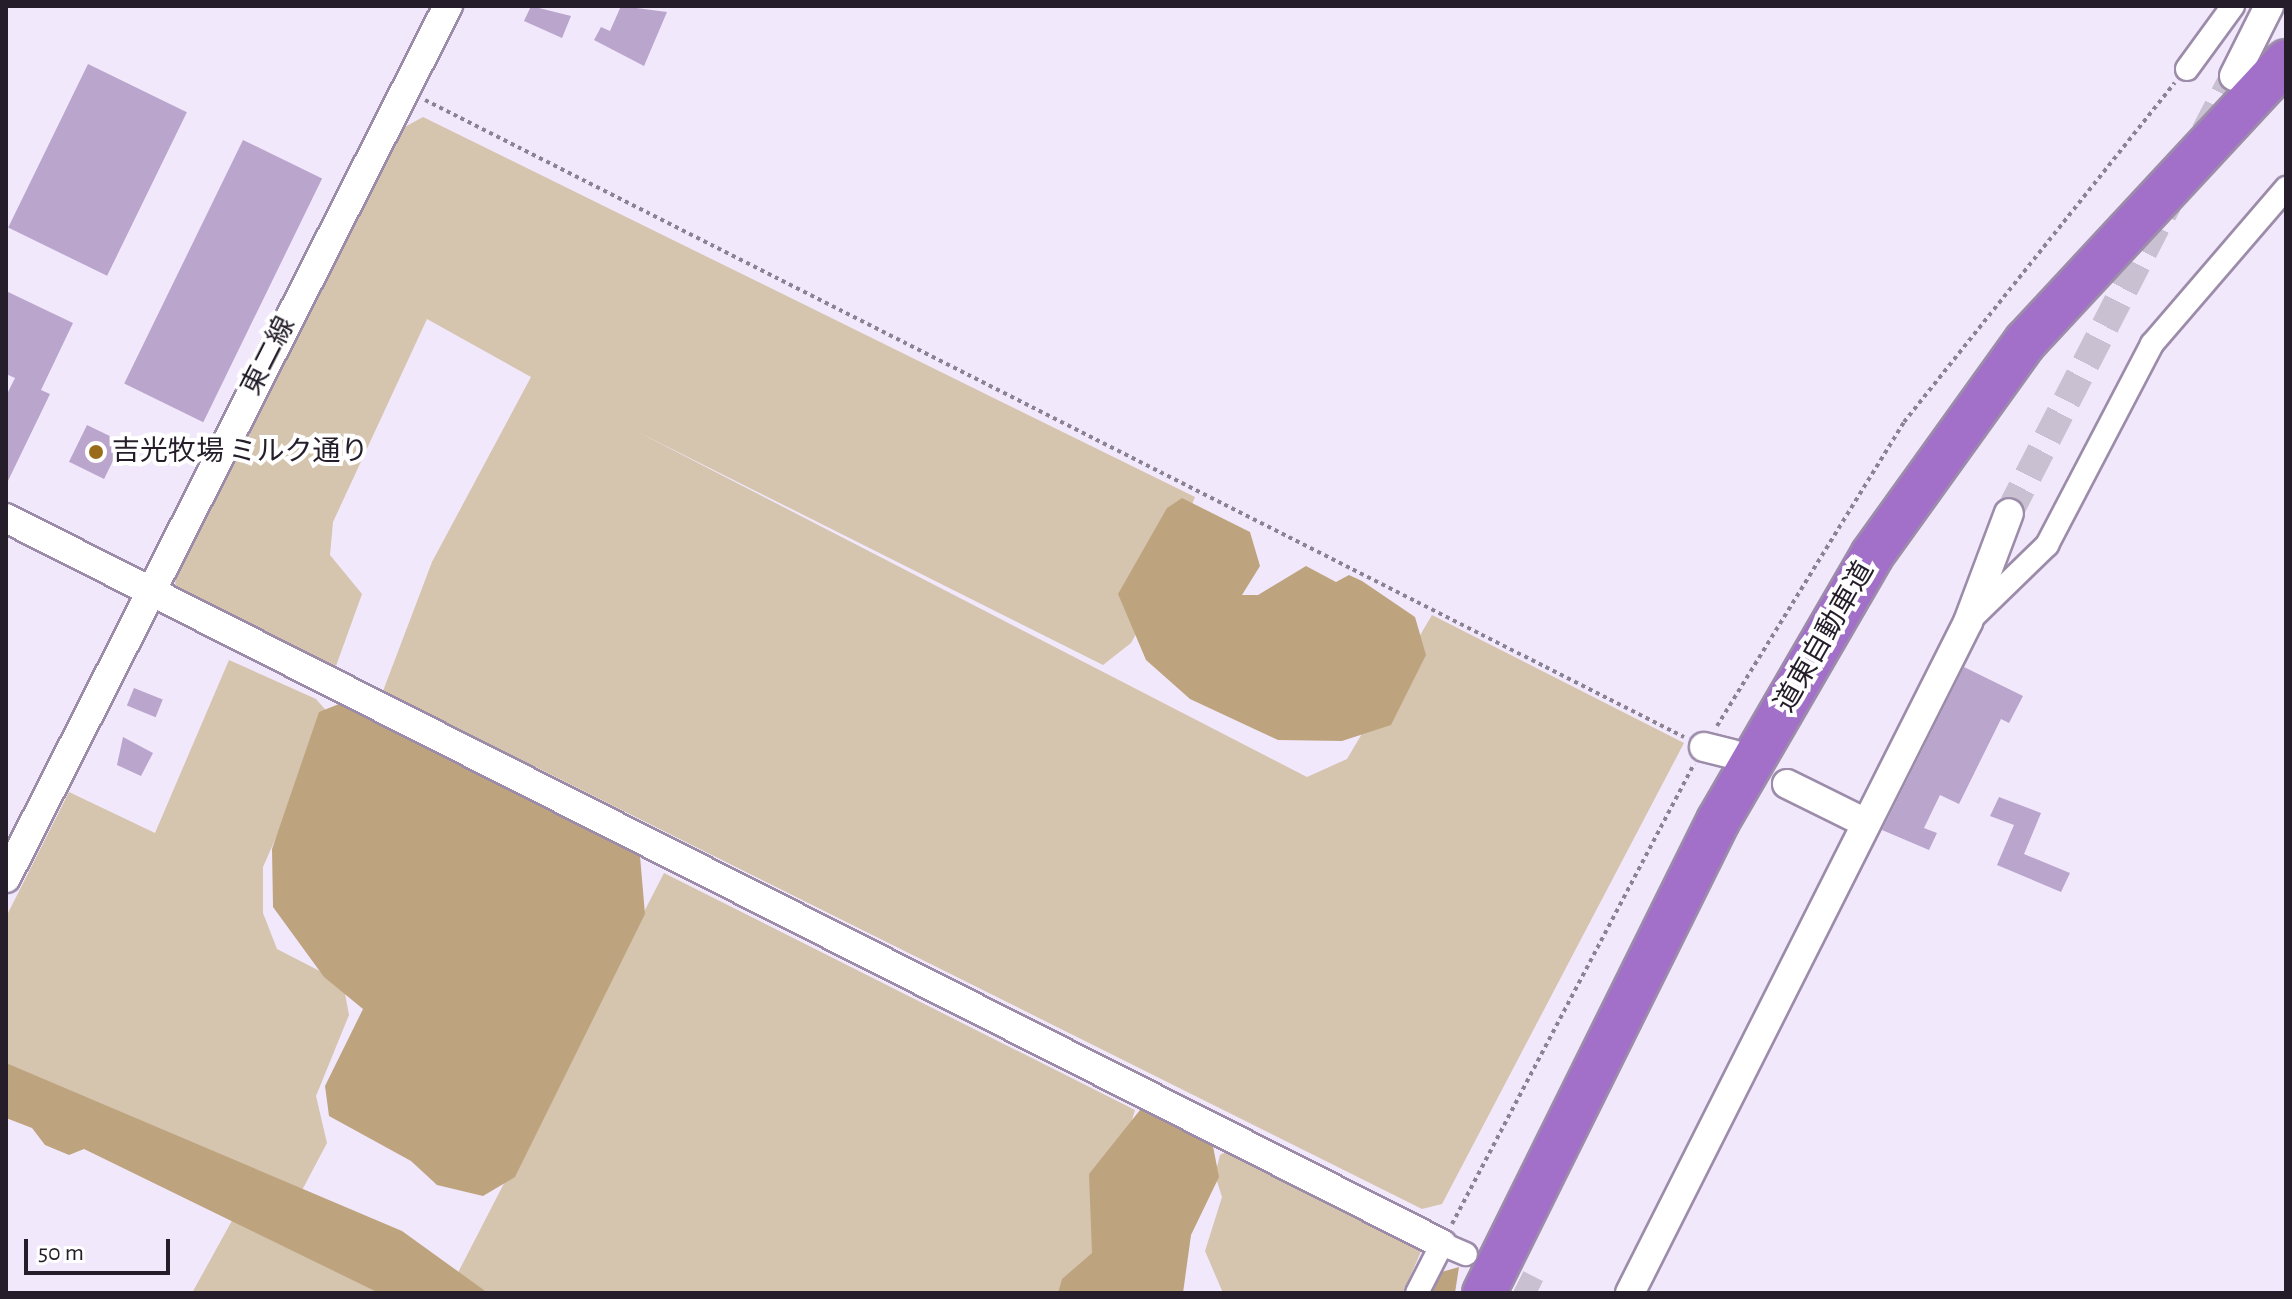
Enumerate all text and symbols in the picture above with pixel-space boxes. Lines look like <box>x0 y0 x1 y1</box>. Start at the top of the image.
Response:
street label: 東二線 <box>235 311 303 401</box>
place label: 吉光牧場 ミルク通り <box>112 435 369 469</box>
marker: 吉光牧場 ミルク通り <box>87 443 105 461</box>
street label: 道東自動車道 <box>1768 556 1882 718</box>
scale bar <box>28 1223 174 1273</box>
text: 50 m <box>38 1241 84 1265</box>

